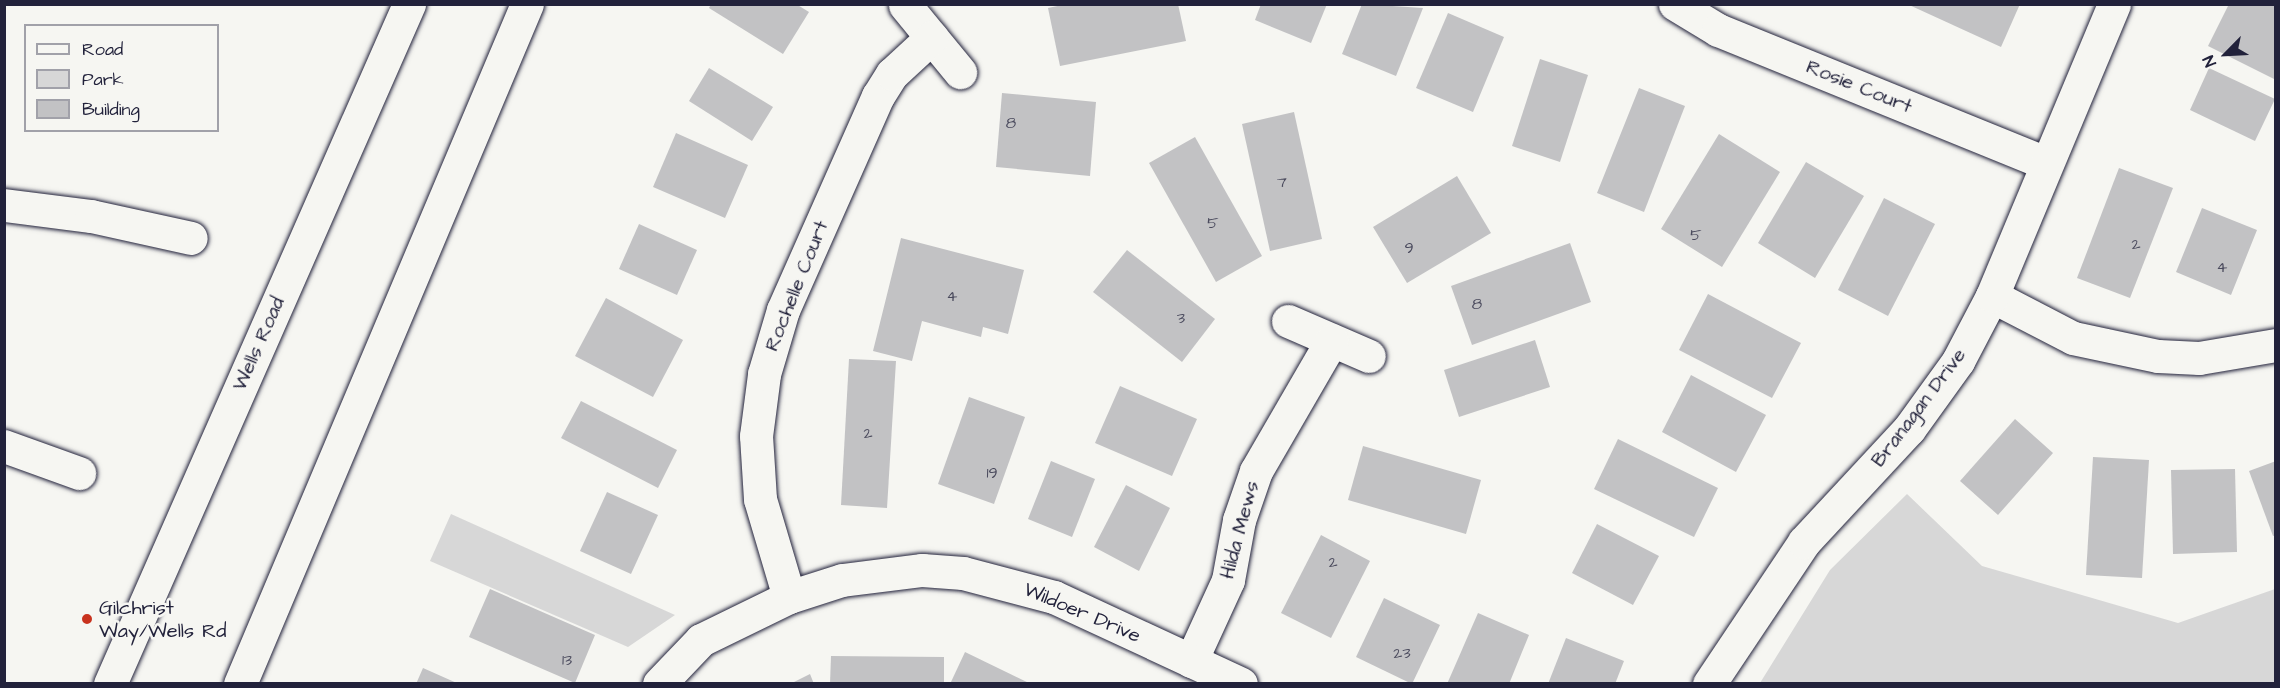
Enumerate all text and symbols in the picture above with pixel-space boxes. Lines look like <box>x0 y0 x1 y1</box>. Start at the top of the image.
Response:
legend <box>24 24 219 132</box>
north arrow <box>2196 24 2256 84</box>
text: Road <box>82 37 123 62</box>
text: N <box>2197 52 2222 70</box>
street label: Rosie Court <box>1803 55 1915 119</box>
text: Park <box>82 67 124 92</box>
text: Building <box>82 97 140 122</box>
house number: 8 <box>1006 113 1016 133</box>
house number: 7 <box>1277 172 1287 192</box>
house number: 5 <box>1207 213 1219 233</box>
street label: Rochelle Court <box>760 217 834 355</box>
house number: 5 <box>1690 225 1702 245</box>
house number: 2 <box>2131 234 2141 254</box>
house number: 9 <box>1404 238 1414 258</box>
house number: 4 <box>2217 257 2227 277</box>
house number: 4 <box>947 286 957 306</box>
street label: Wells Road <box>228 293 290 395</box>
house number: 8 <box>1472 294 1482 314</box>
house number: 3 <box>1177 308 1185 328</box>
street label: Branagan Drive <box>1867 344 1971 472</box>
house number: 2 <box>863 423 873 443</box>
house number: 19 <box>986 463 998 483</box>
street label: Hilda Mews <box>1215 478 1265 582</box>
house number: 2 <box>1328 552 1338 572</box>
street label: Wildoer Drive <box>1020 578 1144 648</box>
place label: Gilchrist Way/Wells Rd <box>99 596 227 643</box>
marker: Gilchrist Way/Wells Rd <box>80 612 94 626</box>
house number: 23 <box>1393 643 1411 663</box>
house number: 13 <box>562 650 572 670</box>

